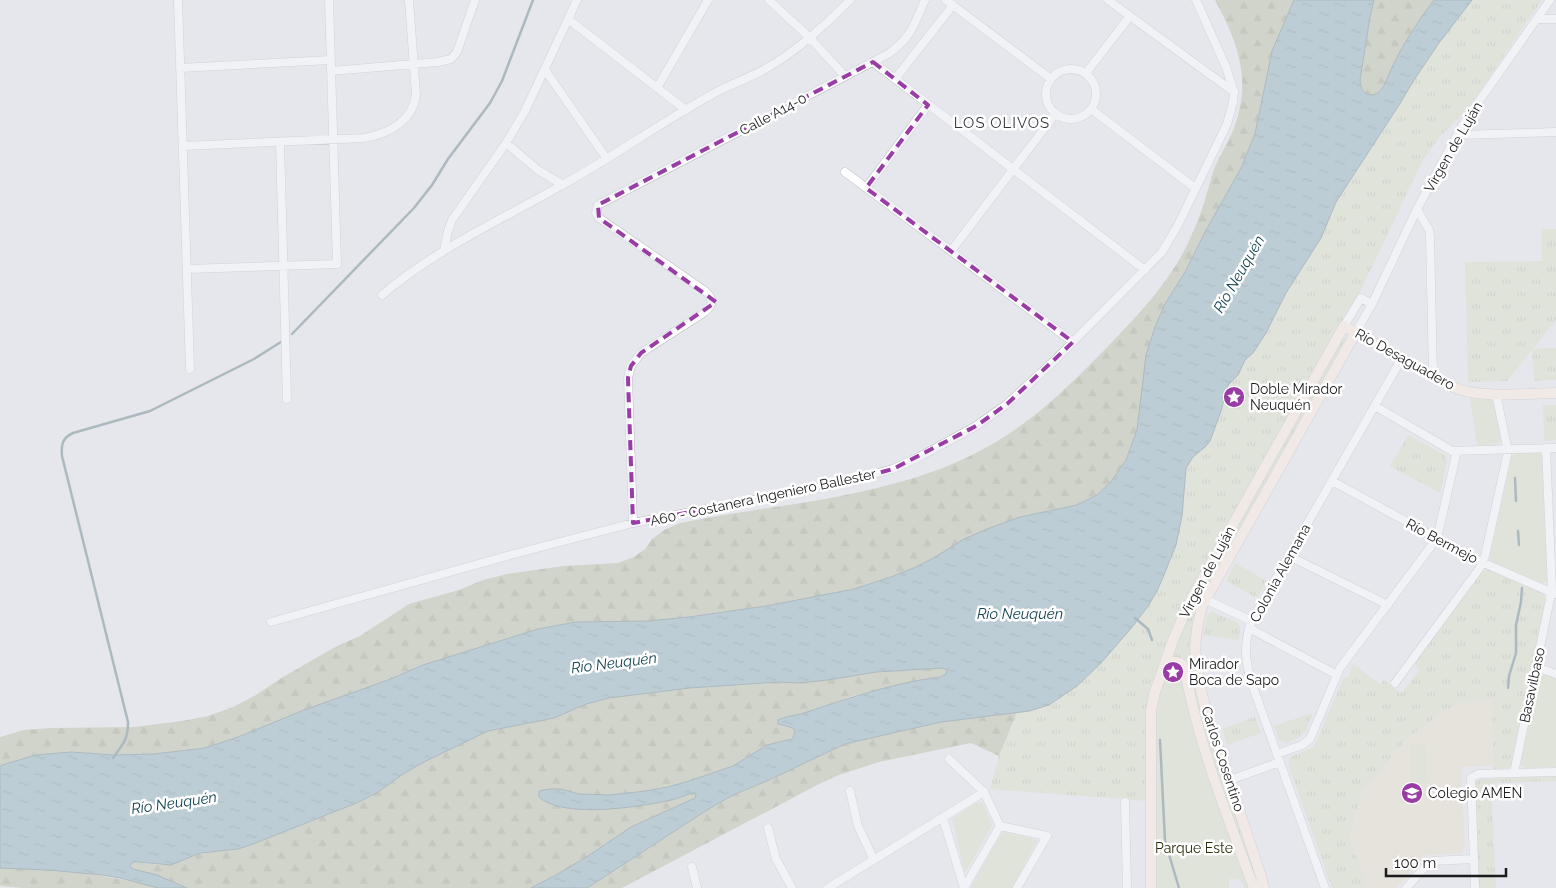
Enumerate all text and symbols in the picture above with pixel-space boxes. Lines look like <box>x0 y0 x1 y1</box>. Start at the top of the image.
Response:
street label: Calle A14-0 <box>737 90 809 138</box>
street label: Virgen de Luján <box>1421 99 1485 195</box>
district label: LOS OLIVOS <box>954 114 1050 132</box>
water label: Río Neuquén <box>1210 232 1268 316</box>
street label: Río Desaguadero <box>1352 325 1458 393</box>
place label: Doble Mirador Neuquén <box>1250 381 1342 413</box>
place icon: Doble Mirador Neuquén <box>1222 385 1246 409</box>
street label: A60 - Costanera Ingeniero Ballester <box>649 465 877 529</box>
street label: Río Bermejo <box>1403 515 1481 567</box>
street label: Colonia Alemana <box>1246 521 1314 625</box>
street label: Virgen de Luján <box>1176 523 1238 621</box>
water label: Río Neuquén <box>977 605 1063 623</box>
street label: Basavilbaso <box>1516 646 1548 724</box>
water label: Río Neuquén <box>570 649 658 677</box>
place label: Mirador Boca de Sapo <box>1189 656 1279 688</box>
place icon: Mirador Boca de Sapo <box>1161 660 1185 684</box>
street label: Carlos Cosentino <box>1198 704 1248 814</box>
school or university icon: Colegio AMEN <box>1400 781 1424 805</box>
place label: Colegio AMEN <box>1428 785 1522 801</box>
water label: Río Neuquén <box>130 788 218 818</box>
park label: Parque Este <box>1155 840 1233 856</box>
scale bar <box>1386 846 1506 878</box>
text: 100 m <box>1394 854 1436 872</box>

